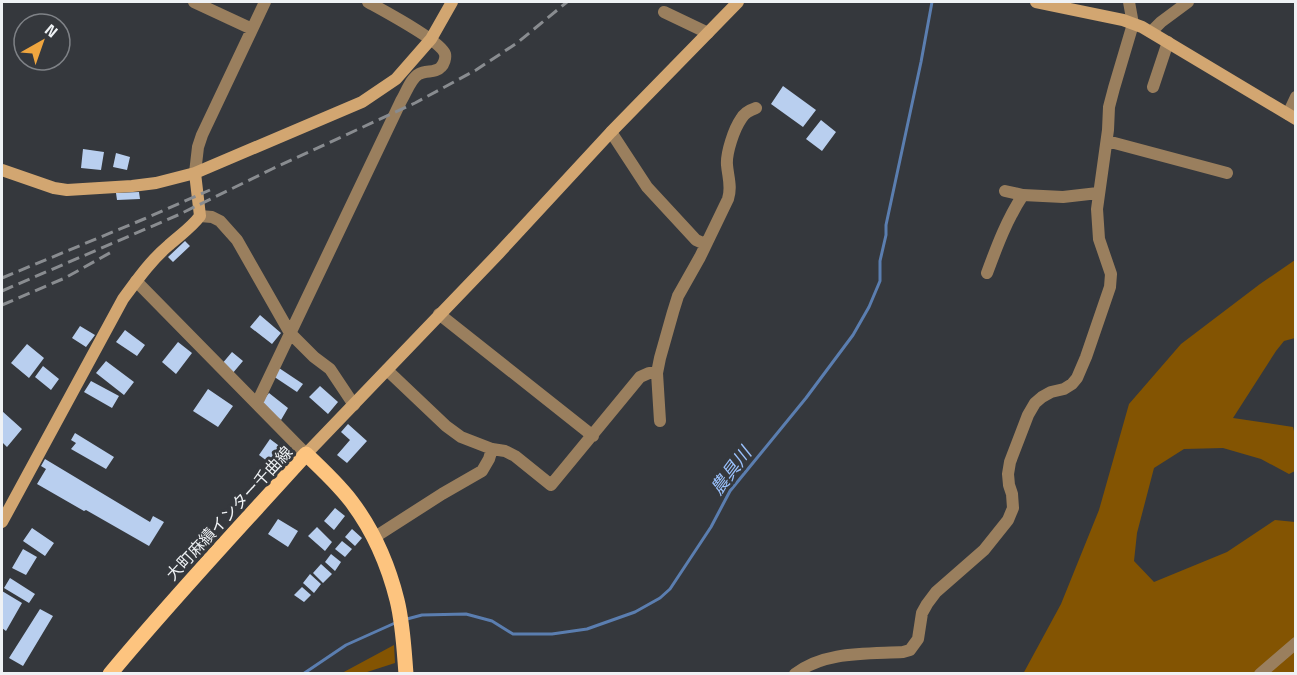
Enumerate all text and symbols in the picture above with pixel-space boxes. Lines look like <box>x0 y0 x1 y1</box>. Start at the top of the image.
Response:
north arrow <box>12 12 72 72</box>
text: N <box>40 18 64 43</box>
water label: 農具川 <box>704 439 759 500</box>
street label: 大町麻績インター千曲線 <box>160 440 298 586</box>

